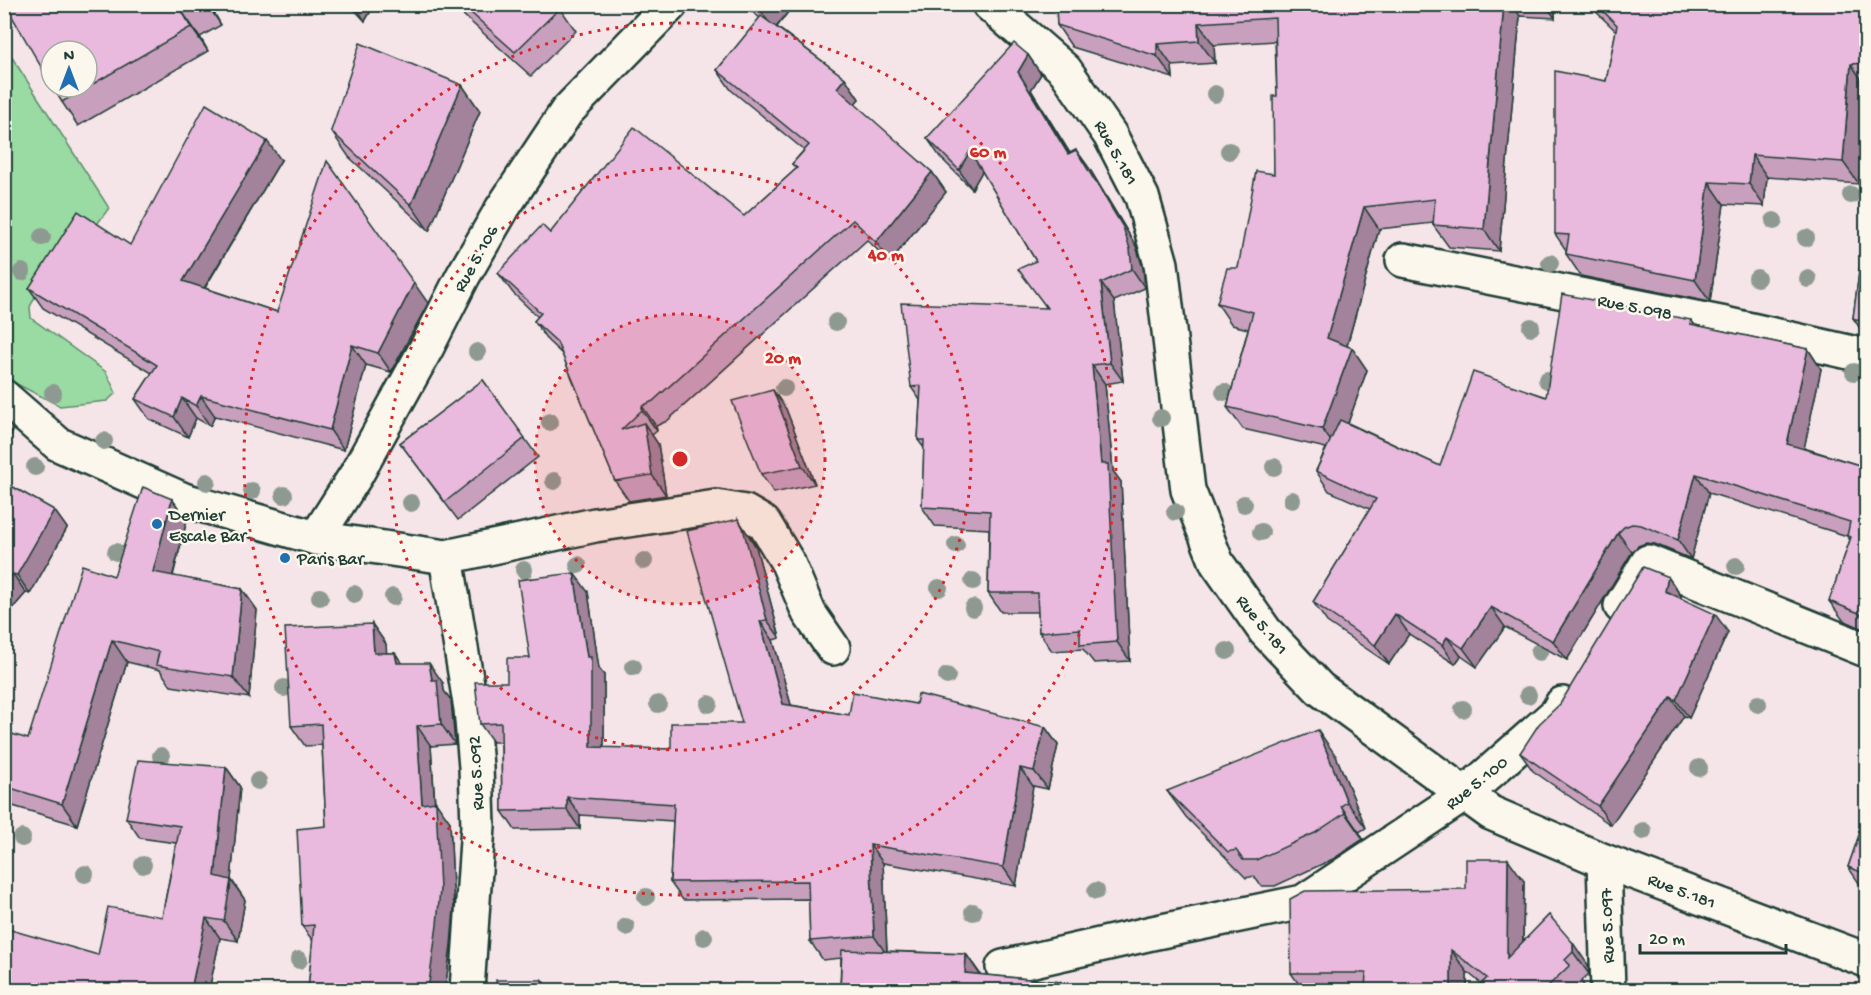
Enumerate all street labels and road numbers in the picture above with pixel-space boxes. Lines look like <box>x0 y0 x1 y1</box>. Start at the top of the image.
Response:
street label: Rue 5.181 <box>1088 117 1141 189</box>
street label: Rue 5.106 <box>450 221 505 296</box>
street label: Rue 5.098 <box>1595 291 1674 326</box>
street label: Rue 5.181 <box>1231 591 1292 660</box>
street label: Rue 5.092 <box>465 735 490 811</box>
street label: Rue 5.100 <box>1442 752 1513 815</box>
street label: Rue 5.181 <box>1644 870 1718 915</box>
street label: Rue 5.097 <box>1597 887 1620 964</box>

